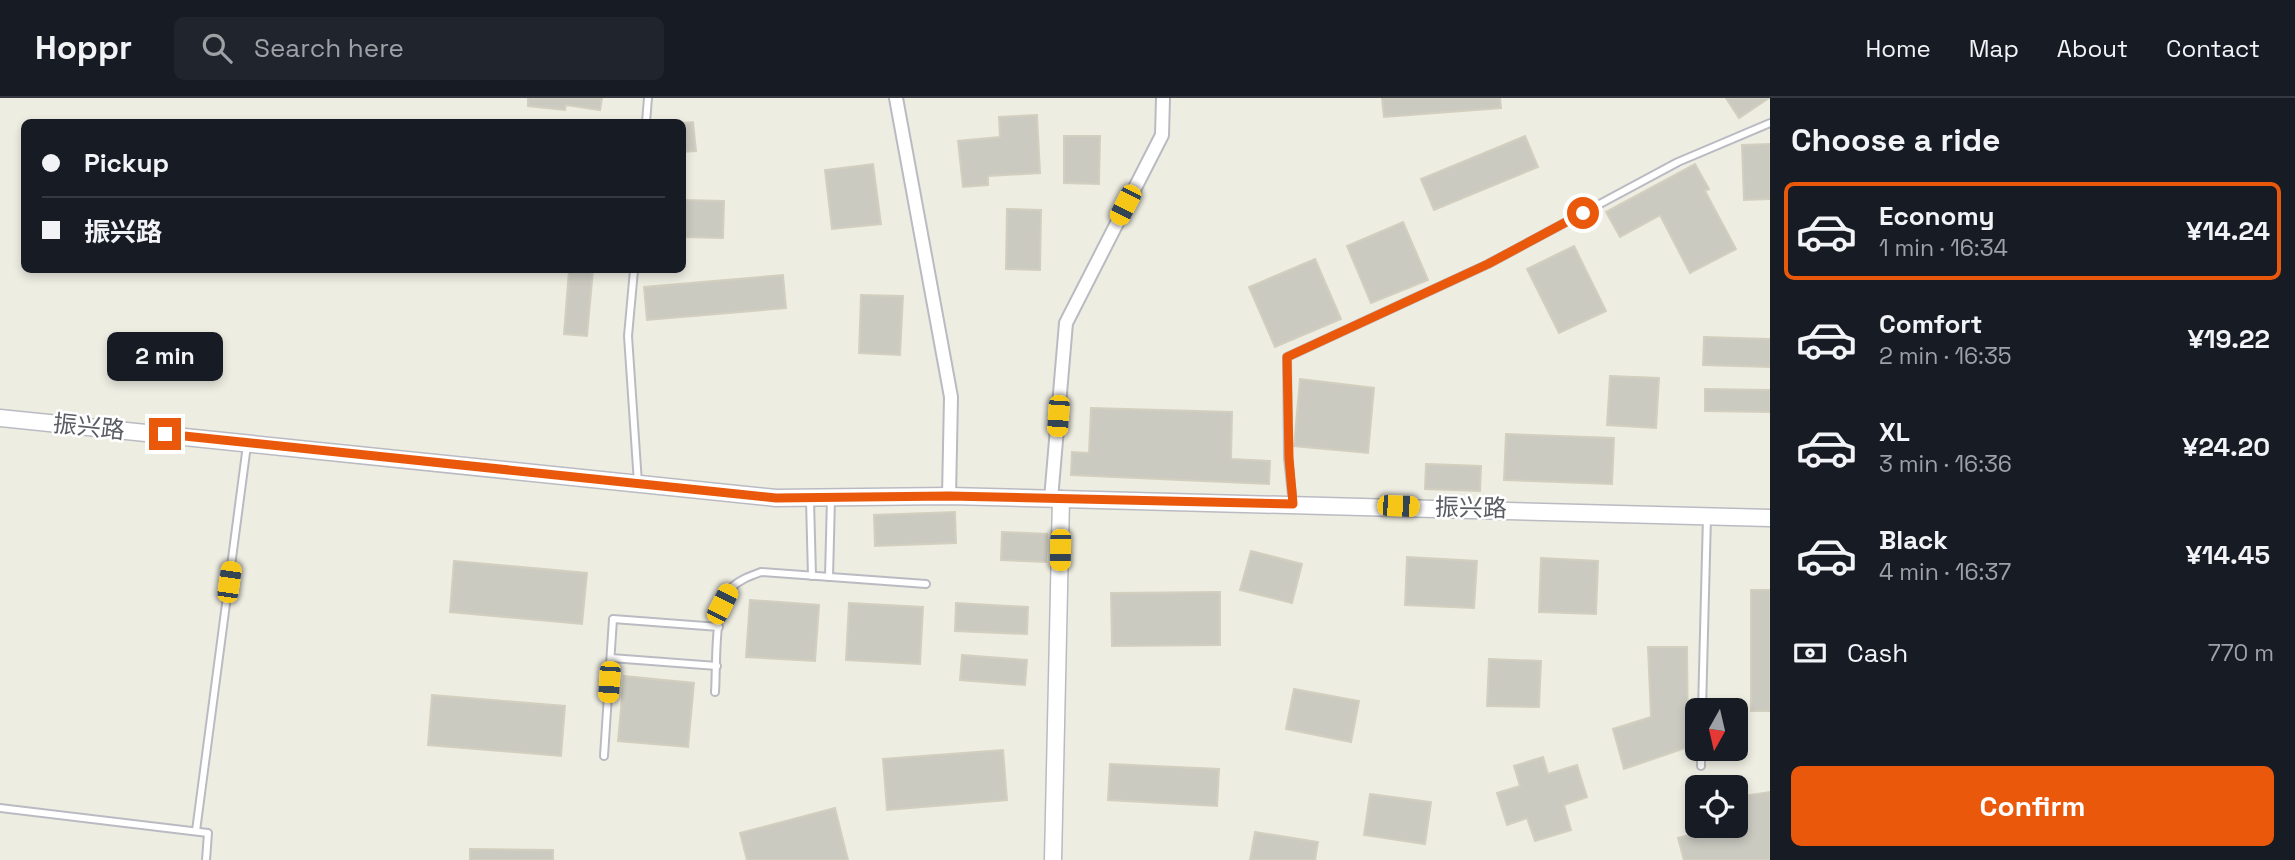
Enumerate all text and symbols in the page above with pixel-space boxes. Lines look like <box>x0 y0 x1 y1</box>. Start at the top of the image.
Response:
search box <box>174 17 664 80</box>
text: Hoppr <box>35 27 132 69</box>
icon: search <box>198 29 236 67</box>
text: Search here <box>254 31 404 65</box>
text: Home <box>1865 33 1931 64</box>
text: Map <box>1969 33 2019 64</box>
text: About <box>2057 33 2128 64</box>
text: Contact <box>2166 33 2260 64</box>
text: Choose a ride <box>1791 120 2001 160</box>
text: Pickup <box>84 146 169 180</box>
car <box>1107 182 1144 228</box>
route start <box>1567 197 1599 229</box>
text: Economy <box>1879 199 1995 233</box>
icon: car <box>1795 200 1858 263</box>
text: ¥14.24 <box>2186 214 2270 248</box>
text: 振兴路 <box>84 215 162 249</box>
text: 1 min · 16:34 <box>1879 233 2008 263</box>
text: Comfort <box>1879 307 1982 341</box>
icon: car <box>1795 308 1858 371</box>
text: ¥19.22 <box>2188 322 2270 356</box>
callout: 2 min <box>107 332 223 382</box>
text: 2 min <box>135 341 195 371</box>
text: 2 min · 16:35 <box>1879 341 2012 371</box>
car <box>1047 394 1070 438</box>
street label: 振兴路 <box>52 407 126 446</box>
text: XL <box>1879 415 1910 449</box>
icon: car <box>1795 416 1858 479</box>
route end <box>149 418 181 450</box>
text: ¥24.20 <box>2182 430 2270 464</box>
text: 3 min · 16:36 <box>1879 449 2012 479</box>
street label: 振兴路 <box>1435 491 1507 524</box>
car <box>1377 495 1420 517</box>
text: Black <box>1879 523 1948 557</box>
icon: car <box>1795 524 1858 587</box>
car <box>1050 529 1071 571</box>
text: ¥14.45 <box>2186 538 2270 572</box>
text: 4 min · 16:37 <box>1879 557 2011 587</box>
car <box>216 560 243 604</box>
car <box>704 581 741 627</box>
icon: cash <box>1791 634 1829 672</box>
text: Cash <box>1847 636 1908 670</box>
text: 770 m <box>2208 638 2274 668</box>
car <box>598 660 621 704</box>
north arrow <box>1685 698 1748 761</box>
map controls <box>1685 698 1748 838</box>
button: Confirm <box>1791 766 2274 846</box>
button: locate <box>1685 775 1748 838</box>

